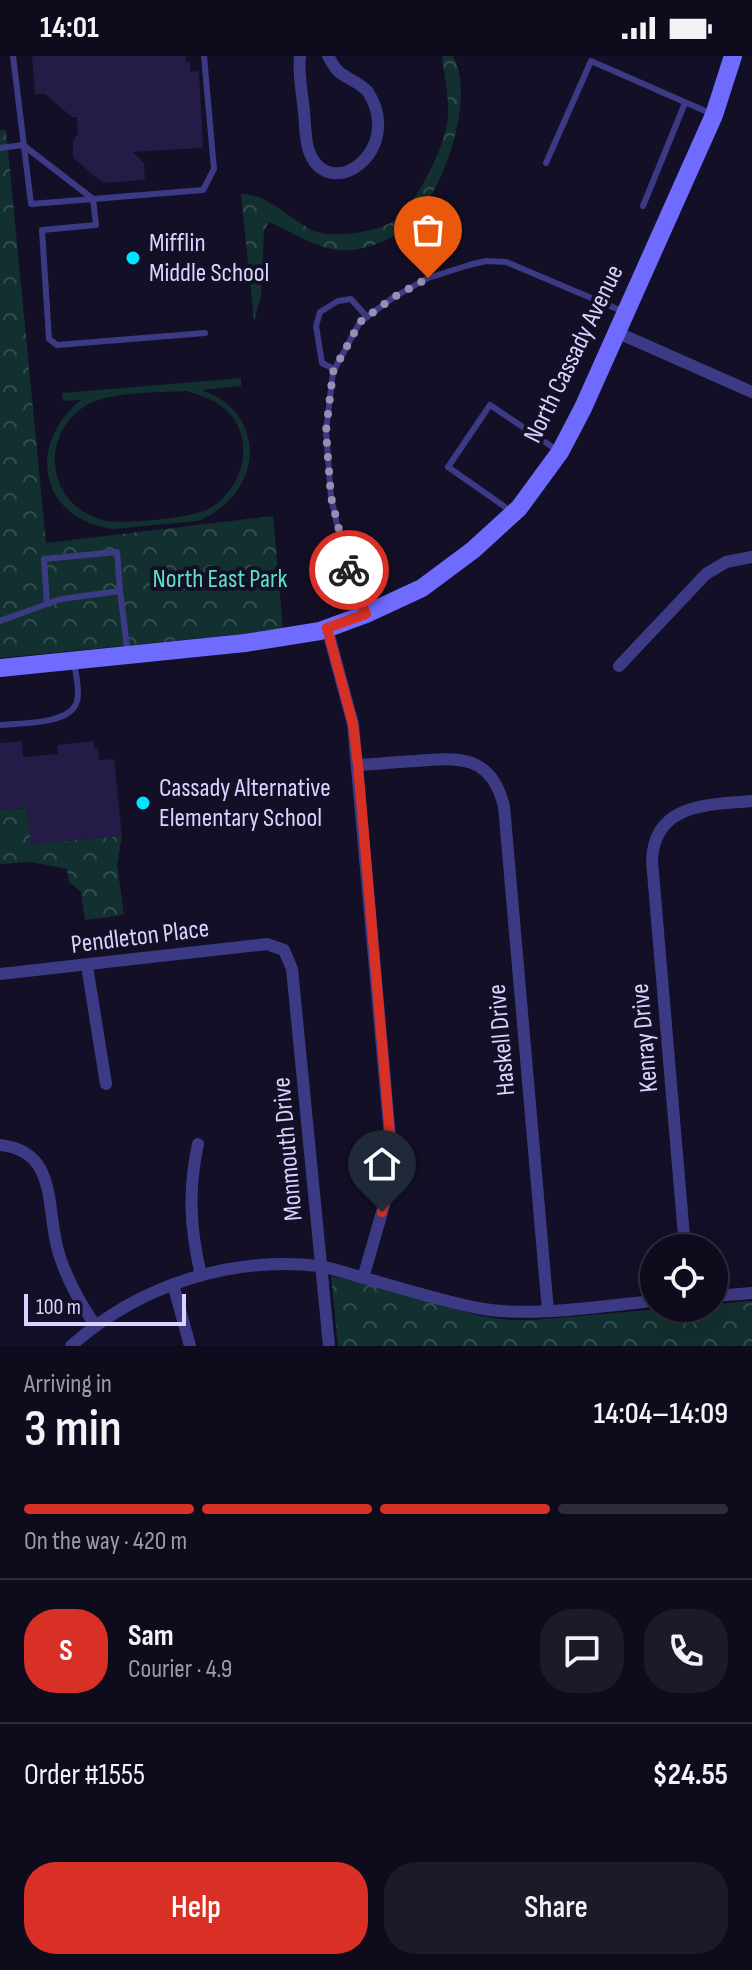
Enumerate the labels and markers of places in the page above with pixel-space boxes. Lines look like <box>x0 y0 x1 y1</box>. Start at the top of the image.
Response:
pin <box>394 196 462 278</box>
place label: Mifflin Middle School <box>149 228 269 289</box>
marker: Mifflin Middle School <box>124 249 142 267</box>
place label: Cassady Alternative Elementary School <box>159 773 331 834</box>
marker: Cassady Alternative Elementary School <box>134 794 152 812</box>
pin <box>348 1130 416 1212</box>

